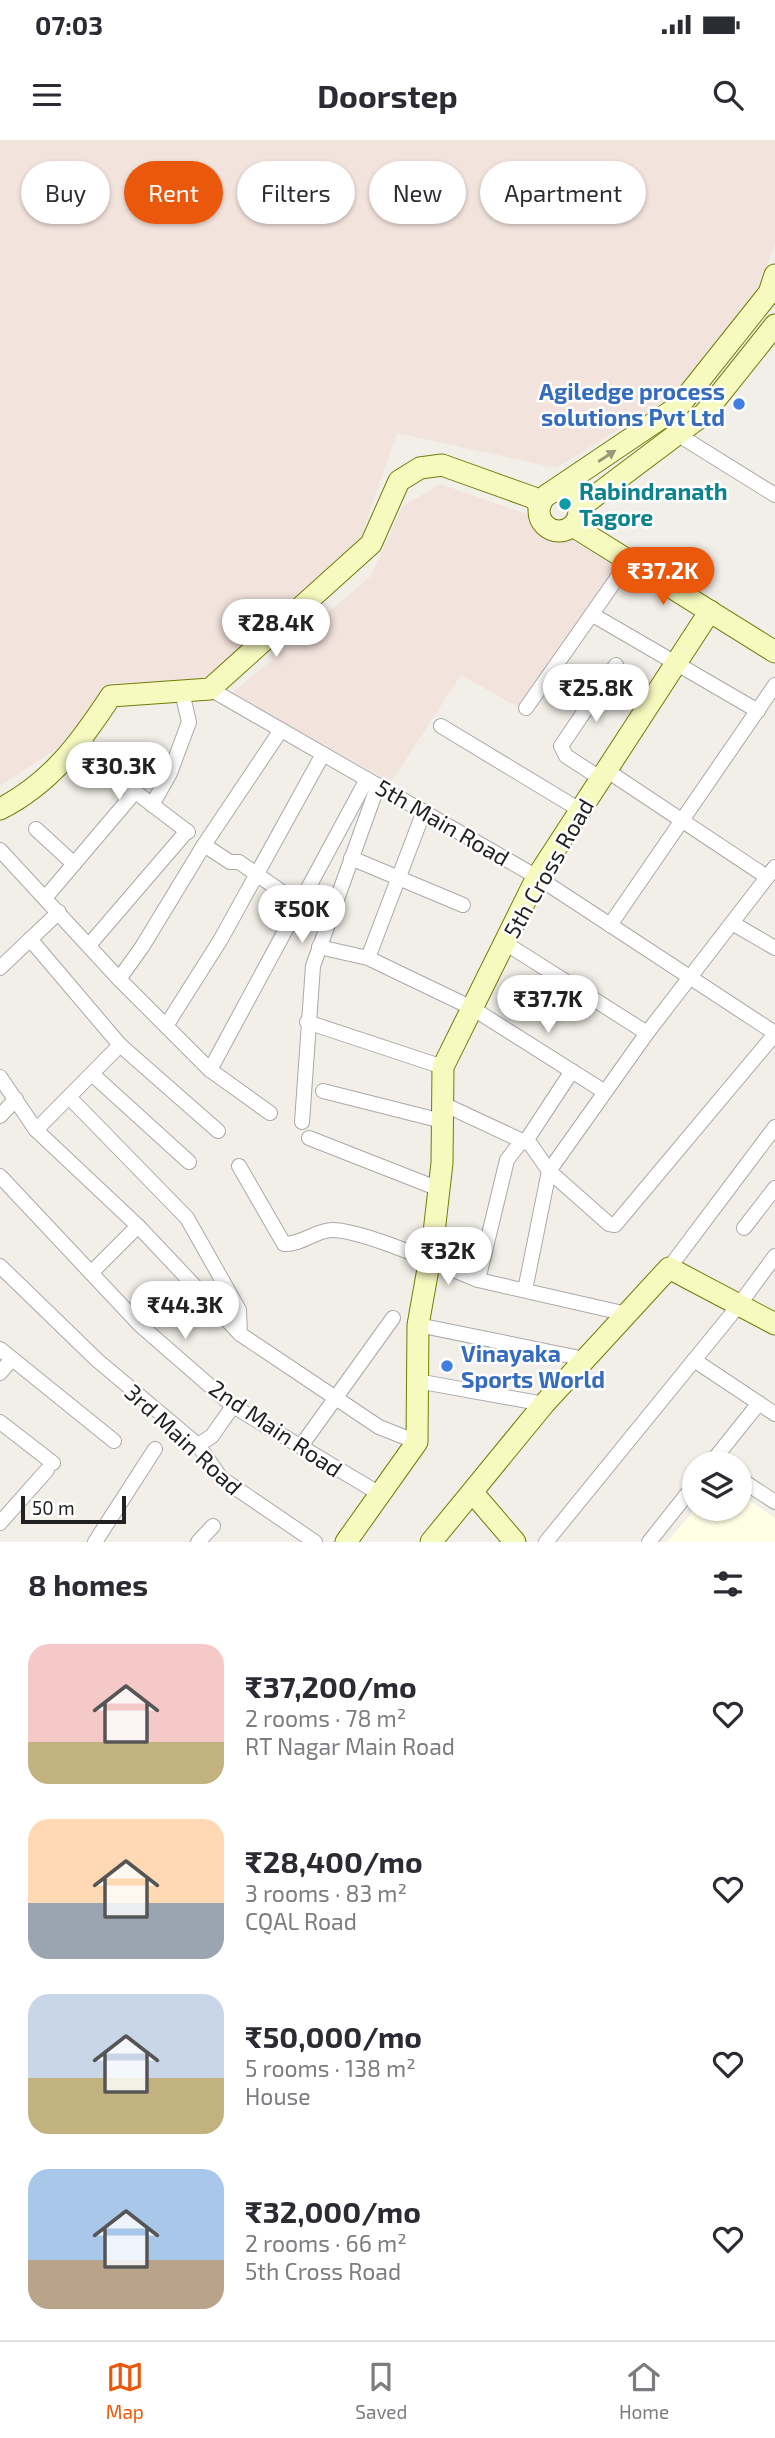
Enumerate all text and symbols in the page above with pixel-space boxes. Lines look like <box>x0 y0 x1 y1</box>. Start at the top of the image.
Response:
text: 07:03 <box>35 9 103 40</box>
icon: menu <box>28 76 66 114</box>
text: Doorstep <box>317 76 458 114</box>
icon: search <box>709 76 747 114</box>
chip: Buy <box>21 161 110 224</box>
chip: Rent <box>124 161 223 224</box>
chip: Filters <box>237 161 355 224</box>
chip: New <box>369 161 466 224</box>
chip: Apartment <box>480 161 646 224</box>
place label: Agiledge process solutions Pvt Ltd <box>539 377 725 431</box>
marker: Agiledge process solutions Pvt Ltd <box>731 396 747 412</box>
one-way arrow <box>597 449 617 462</box>
place label: Rabindranath Tagore <box>579 477 728 531</box>
marker: Rabindranath Tagore <box>557 496 573 512</box>
pin: ₹37.2K <box>606 547 720 607</box>
text: ₹37.2K <box>627 556 699 584</box>
pin: ₹28.4K <box>219 600 333 659</box>
text: ₹28.4K <box>238 608 314 636</box>
pin: ₹25.8K <box>539 664 653 724</box>
text: ₹25.8K <box>559 673 633 701</box>
pin: ₹30.3K <box>62 742 176 802</box>
text: ₹30.3K <box>82 751 156 779</box>
street label: 5th Main Road <box>371 772 515 872</box>
street label: 5th Cross Road <box>497 793 599 943</box>
pin: ₹50K <box>261 886 343 945</box>
text: ₹50K <box>274 894 330 922</box>
pin: ₹37.7K <box>491 976 605 1035</box>
text: ₹37.7K <box>513 984 583 1012</box>
pin: ₹32K <box>407 1228 489 1287</box>
text: ₹32K <box>421 1236 475 1264</box>
pin: ₹44.3K <box>128 1282 242 1341</box>
text: ₹44.3K <box>147 1290 223 1318</box>
place label: Vinayaka Sports World <box>461 1339 605 1393</box>
marker: Vinayaka Sports World <box>439 1358 455 1374</box>
street label: 2nd Main Road <box>204 1373 348 1483</box>
street label: 3rd Main Road <box>120 1378 248 1500</box>
map controls <box>682 1451 752 1521</box>
button: layers <box>682 1451 752 1521</box>
scale bar <box>21 1493 126 1525</box>
text: 50 m <box>32 1496 75 1519</box>
icon: filters <box>709 1565 747 1603</box>
text: 8 homes <box>28 1566 148 1602</box>
text: ₹37,200/mo <box>245 1668 417 1704</box>
icon: home <box>84 1672 168 1756</box>
icon: heart <box>709 1695 747 1733</box>
text: 2 rooms · 78 m² <box>245 1704 406 1732</box>
text: RT Nagar Main Road <box>245 1732 455 1760</box>
text: ₹28,400/mo <box>245 1843 423 1879</box>
icon: home <box>84 1847 168 1931</box>
icon: heart <box>709 1870 747 1908</box>
text: 3 rooms · 83 m² <box>245 1879 407 1907</box>
text: CQAL Road <box>245 1907 357 1935</box>
text: ₹50,000/mo <box>245 2018 422 2054</box>
icon: home <box>84 2022 168 2106</box>
icon: heart <box>709 2045 747 2083</box>
text: 5 rooms · 138 m² <box>245 2054 416 2082</box>
text: House <box>245 2082 311 2110</box>
text: ₹32,000/mo <box>245 2193 421 2229</box>
icon: home <box>84 2197 168 2281</box>
icon: heart <box>709 2220 747 2258</box>
text: 2 rooms · 66 m² <box>245 2229 407 2257</box>
text: 5th Cross Road <box>245 2257 401 2285</box>
tab: Map <box>106 2358 144 2423</box>
tab: Saved <box>355 2358 407 2423</box>
tab: Home <box>619 2358 669 2423</box>

